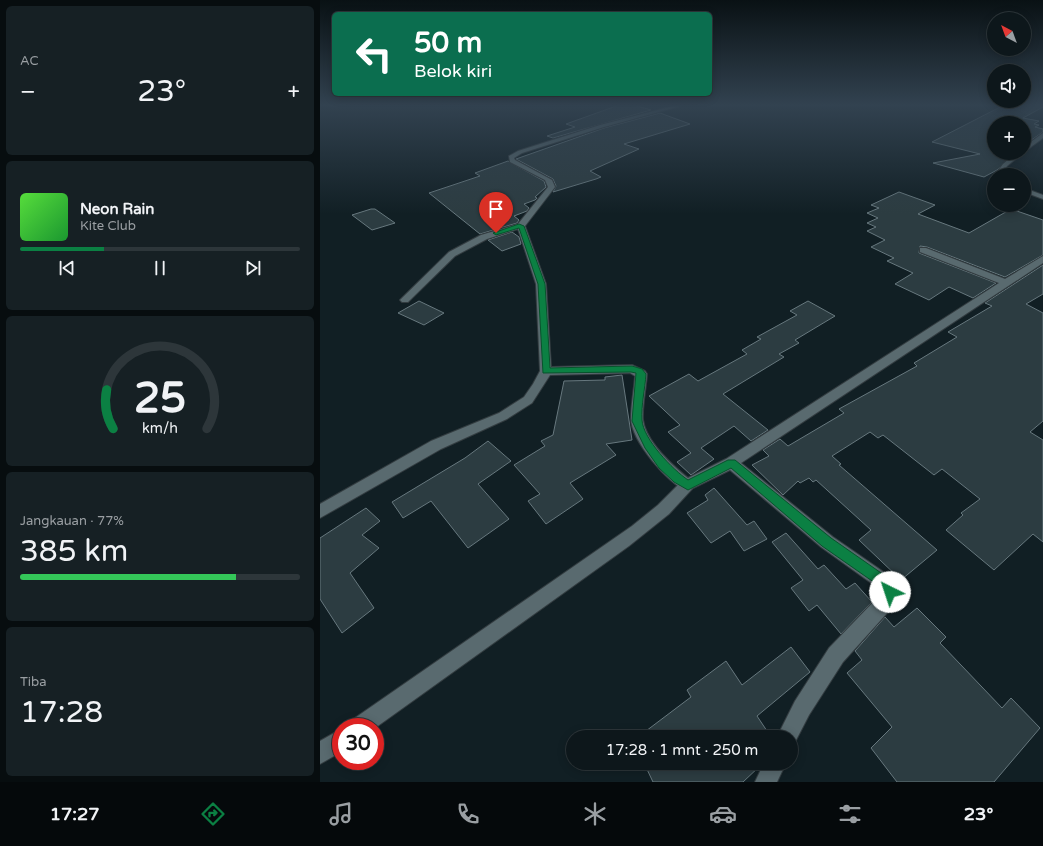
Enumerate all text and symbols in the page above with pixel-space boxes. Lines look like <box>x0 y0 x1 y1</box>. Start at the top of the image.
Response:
north arrow <box>987 12 1031 56</box>
map controls <box>987 12 1031 212</box>
text: 50 m <box>414 26 482 60</box>
icon: left <box>348 28 400 80</box>
text: AC <box>20 53 39 69</box>
text: Belok kiri <box>414 60 492 82</box>
button: sound <box>987 64 1031 108</box>
text: 23° <box>137 73 186 110</box>
text: − <box>20 79 36 105</box>
text: + <box>288 79 300 105</box>
button: + <box>987 116 1031 160</box>
button: − <box>987 168 1031 212</box>
pin <box>479 192 513 233</box>
icon: arrive <box>485 198 507 220</box>
text: Neon Rain <box>80 200 154 218</box>
text: Kite Club <box>80 218 136 234</box>
icon: previous <box>56 257 78 279</box>
icon: pause <box>149 257 171 279</box>
icon: next <box>242 257 264 279</box>
text: 25 <box>134 374 186 424</box>
text: km/h <box>142 420 178 437</box>
text: Jangkauan · 77% <box>20 513 124 529</box>
text: 385 km <box>20 533 128 570</box>
position arrow <box>869 571 911 613</box>
text: Tiba <box>20 674 47 690</box>
text: 17:28 <box>20 694 103 731</box>
speed limit sign: 30 <box>332 718 384 770</box>
text: 17:28 · 1 mnt · 250 m <box>606 741 758 759</box>
icon: directions <box>199 800 227 828</box>
icon: music <box>327 800 355 828</box>
icon: phone <box>454 800 482 828</box>
icon: climate <box>581 800 609 828</box>
icon: car <box>709 800 737 828</box>
icon: filters <box>836 800 864 828</box>
text: 17:27 <box>50 803 100 825</box>
text: 23° <box>964 803 993 825</box>

